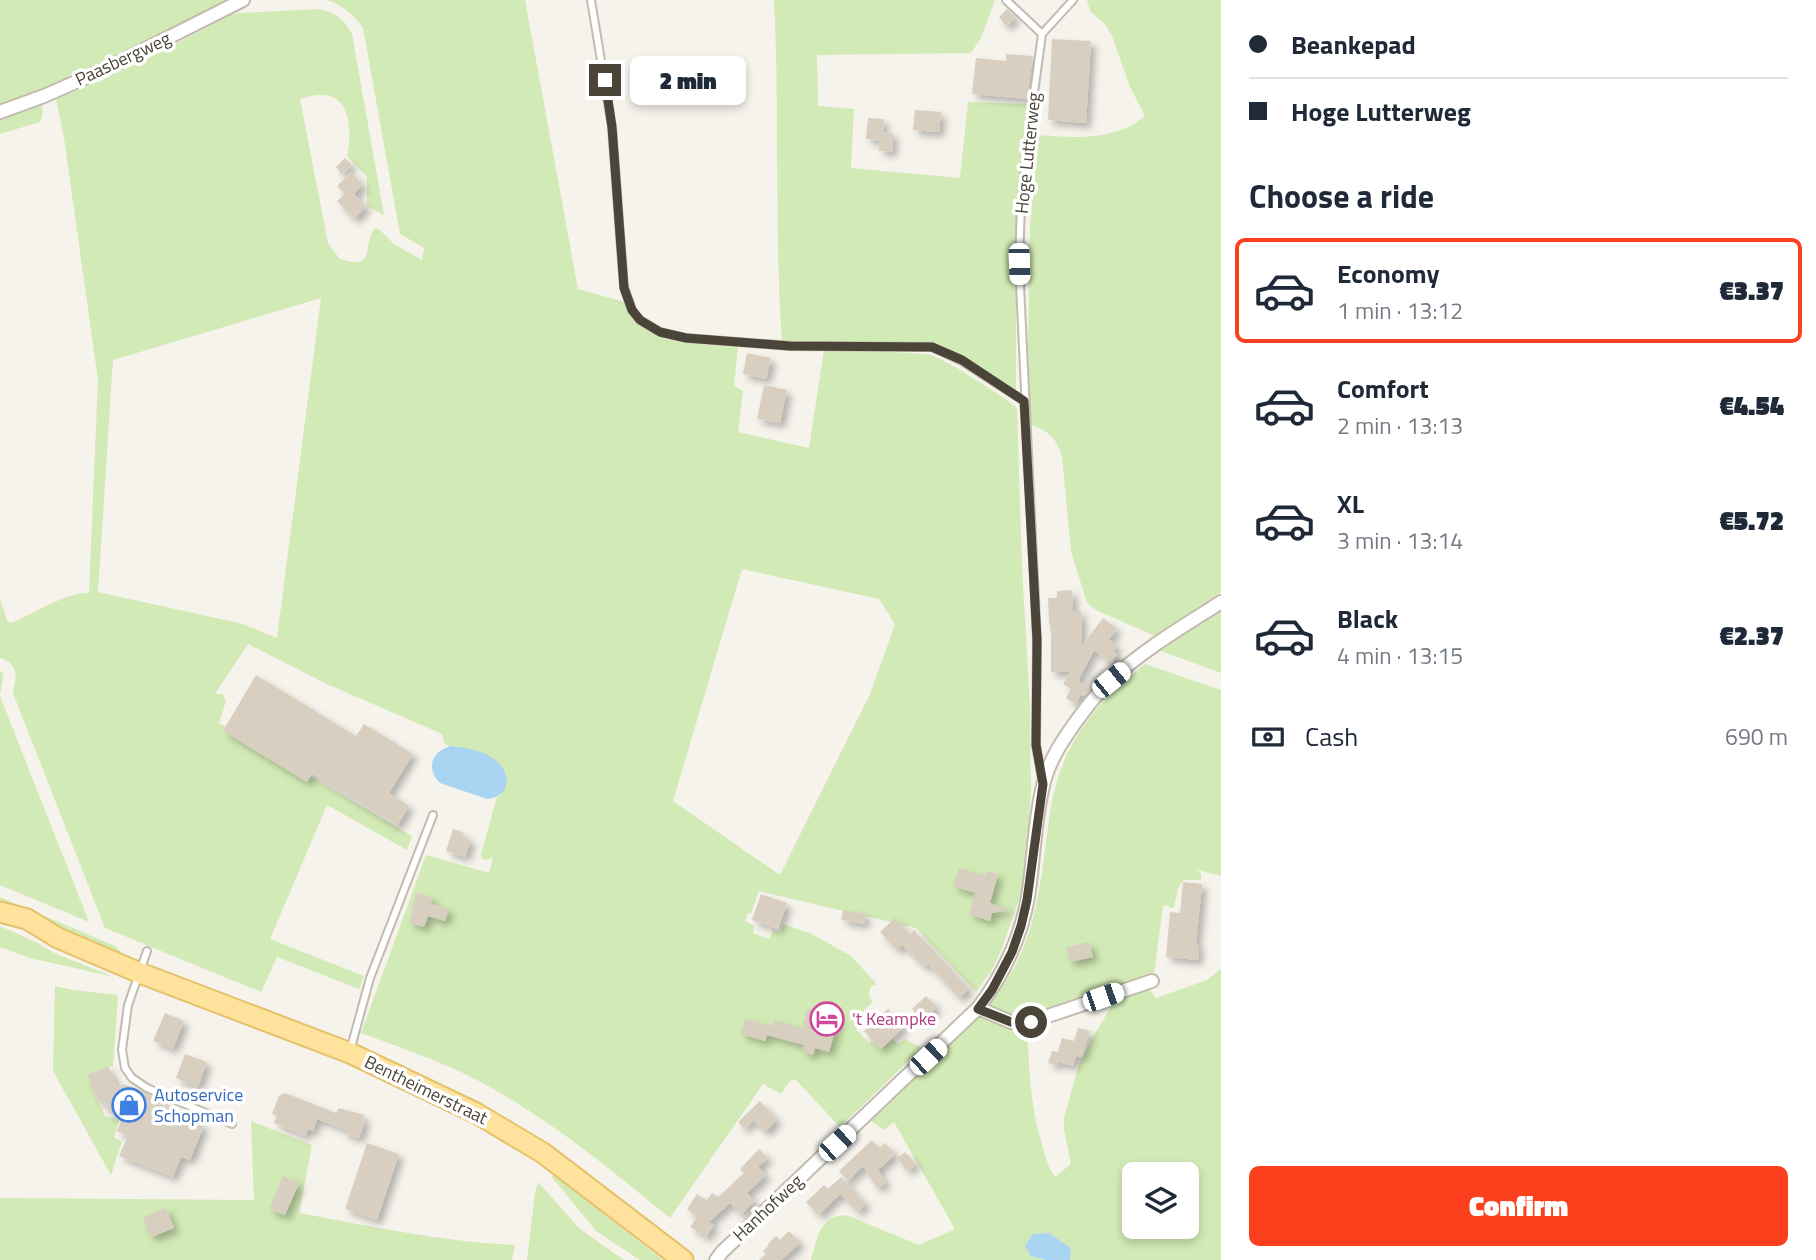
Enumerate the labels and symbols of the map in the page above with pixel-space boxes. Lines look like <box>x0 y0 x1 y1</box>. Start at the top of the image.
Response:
street label: Paasbergweg <box>70 25 175 93</box>
callout: 2 min <box>630 56 745 104</box>
route end <box>589 64 621 96</box>
street label: Hoge Lutterweg <box>1008 91 1047 215</box>
car <box>1008 243 1031 285</box>
car <box>1089 659 1134 701</box>
car <box>1080 980 1127 1014</box>
hotel icon: 't Keampke <box>808 1000 846 1038</box>
place label: 't Keampke <box>852 1005 936 1032</box>
route start <box>1015 1006 1047 1038</box>
car <box>906 1035 951 1079</box>
street label: Bentheimerstraat <box>360 1048 493 1131</box>
place label: Autoservice Schopman <box>154 1081 243 1129</box>
shop icon: Autoservice Schopman <box>110 1086 148 1124</box>
car <box>815 1121 860 1165</box>
street label: Hanhofweg <box>726 1168 809 1247</box>

